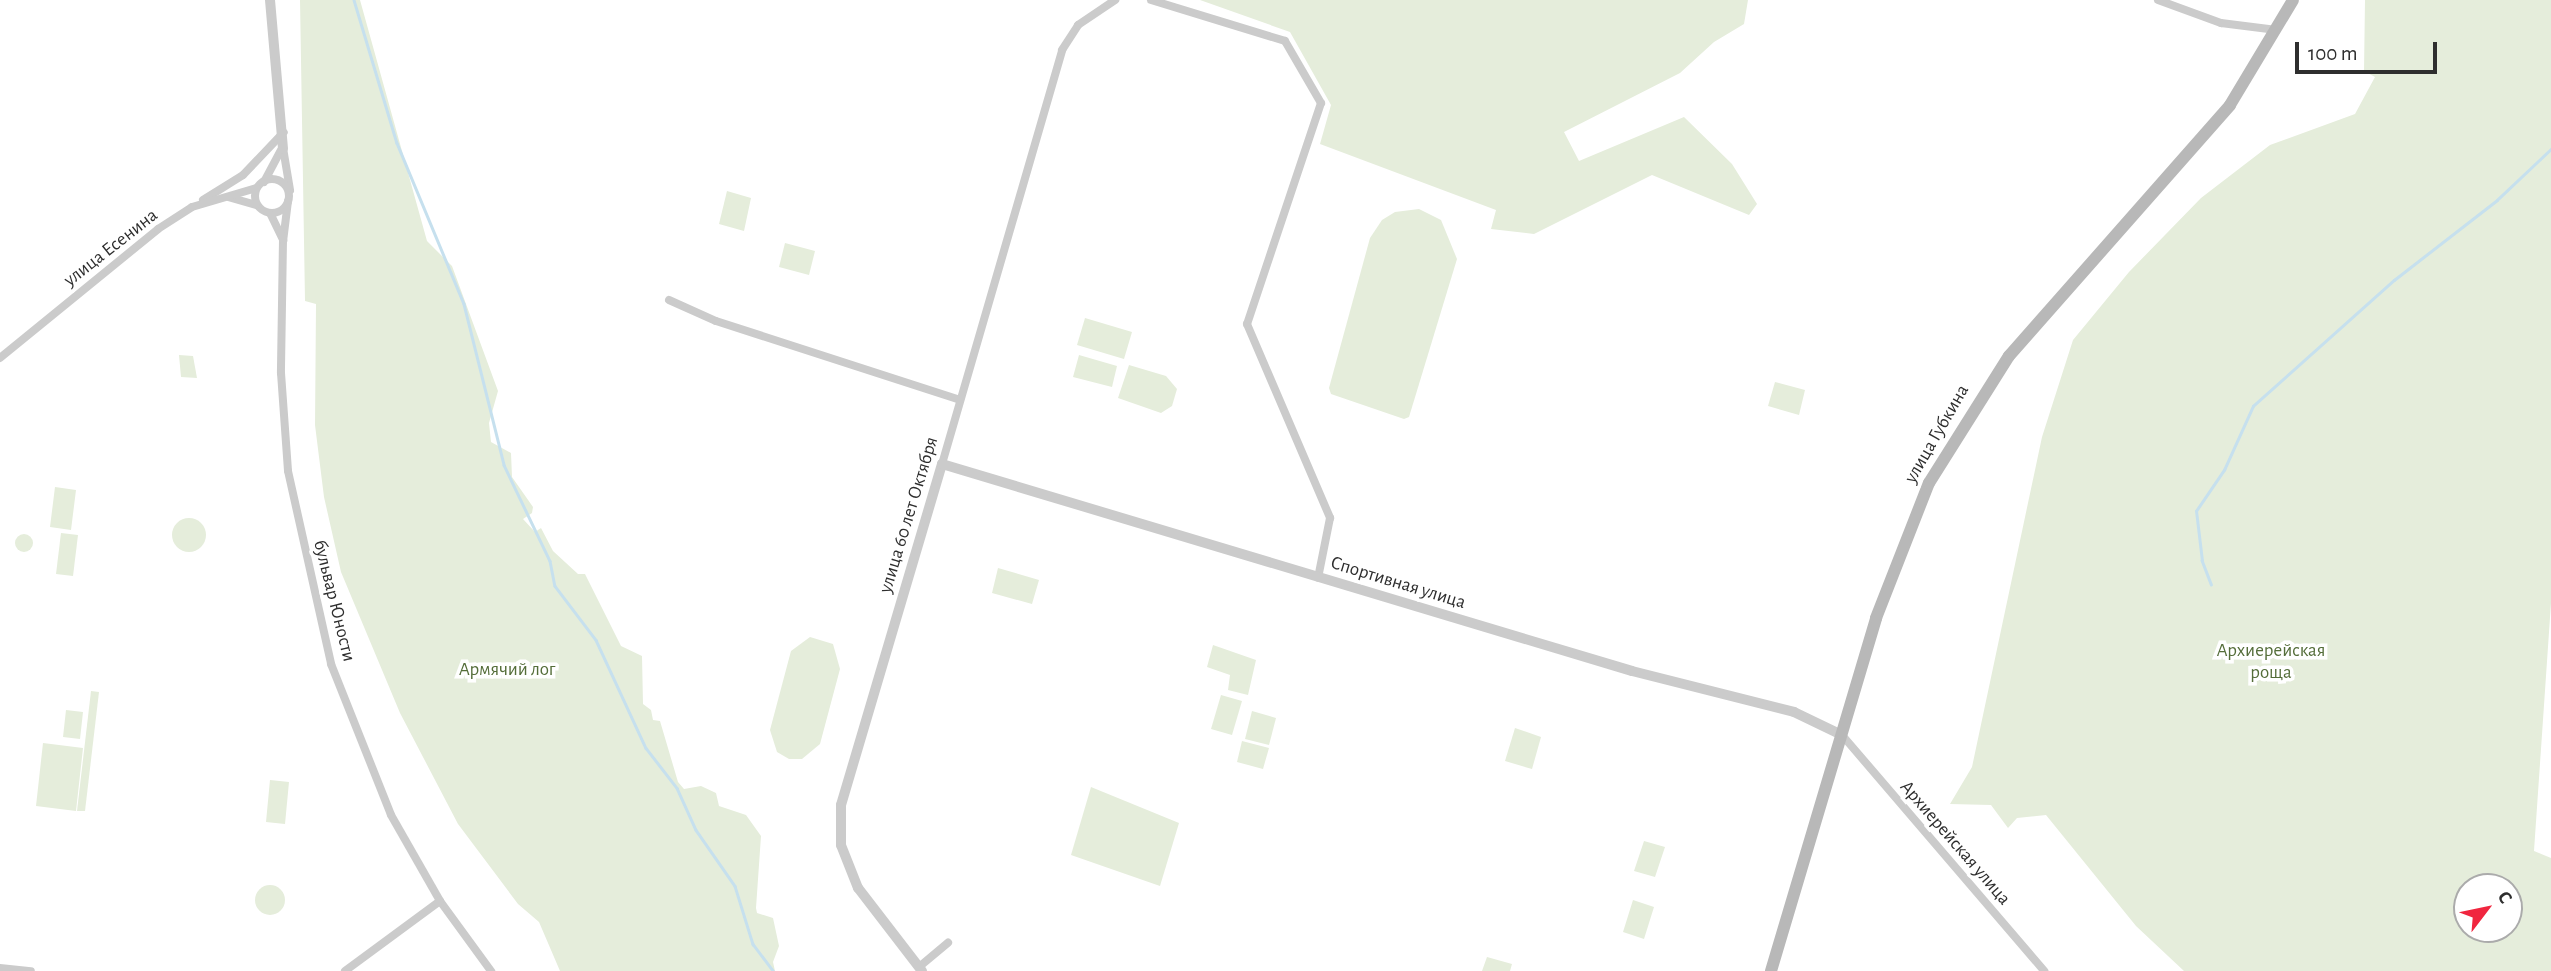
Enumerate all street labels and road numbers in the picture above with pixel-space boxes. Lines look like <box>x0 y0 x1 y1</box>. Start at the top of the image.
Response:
street label: улица Есенина <box>59 204 163 292</box>
street label: улица Губкина <box>1900 381 1974 487</box>
street label: улица 60 лет Октября <box>874 434 944 596</box>
street label: бульвар Юности <box>308 538 360 664</box>
street label: Спортивная улица <box>1328 552 1468 614</box>
street label: Архиерейская улица <box>1895 776 2015 910</box>

